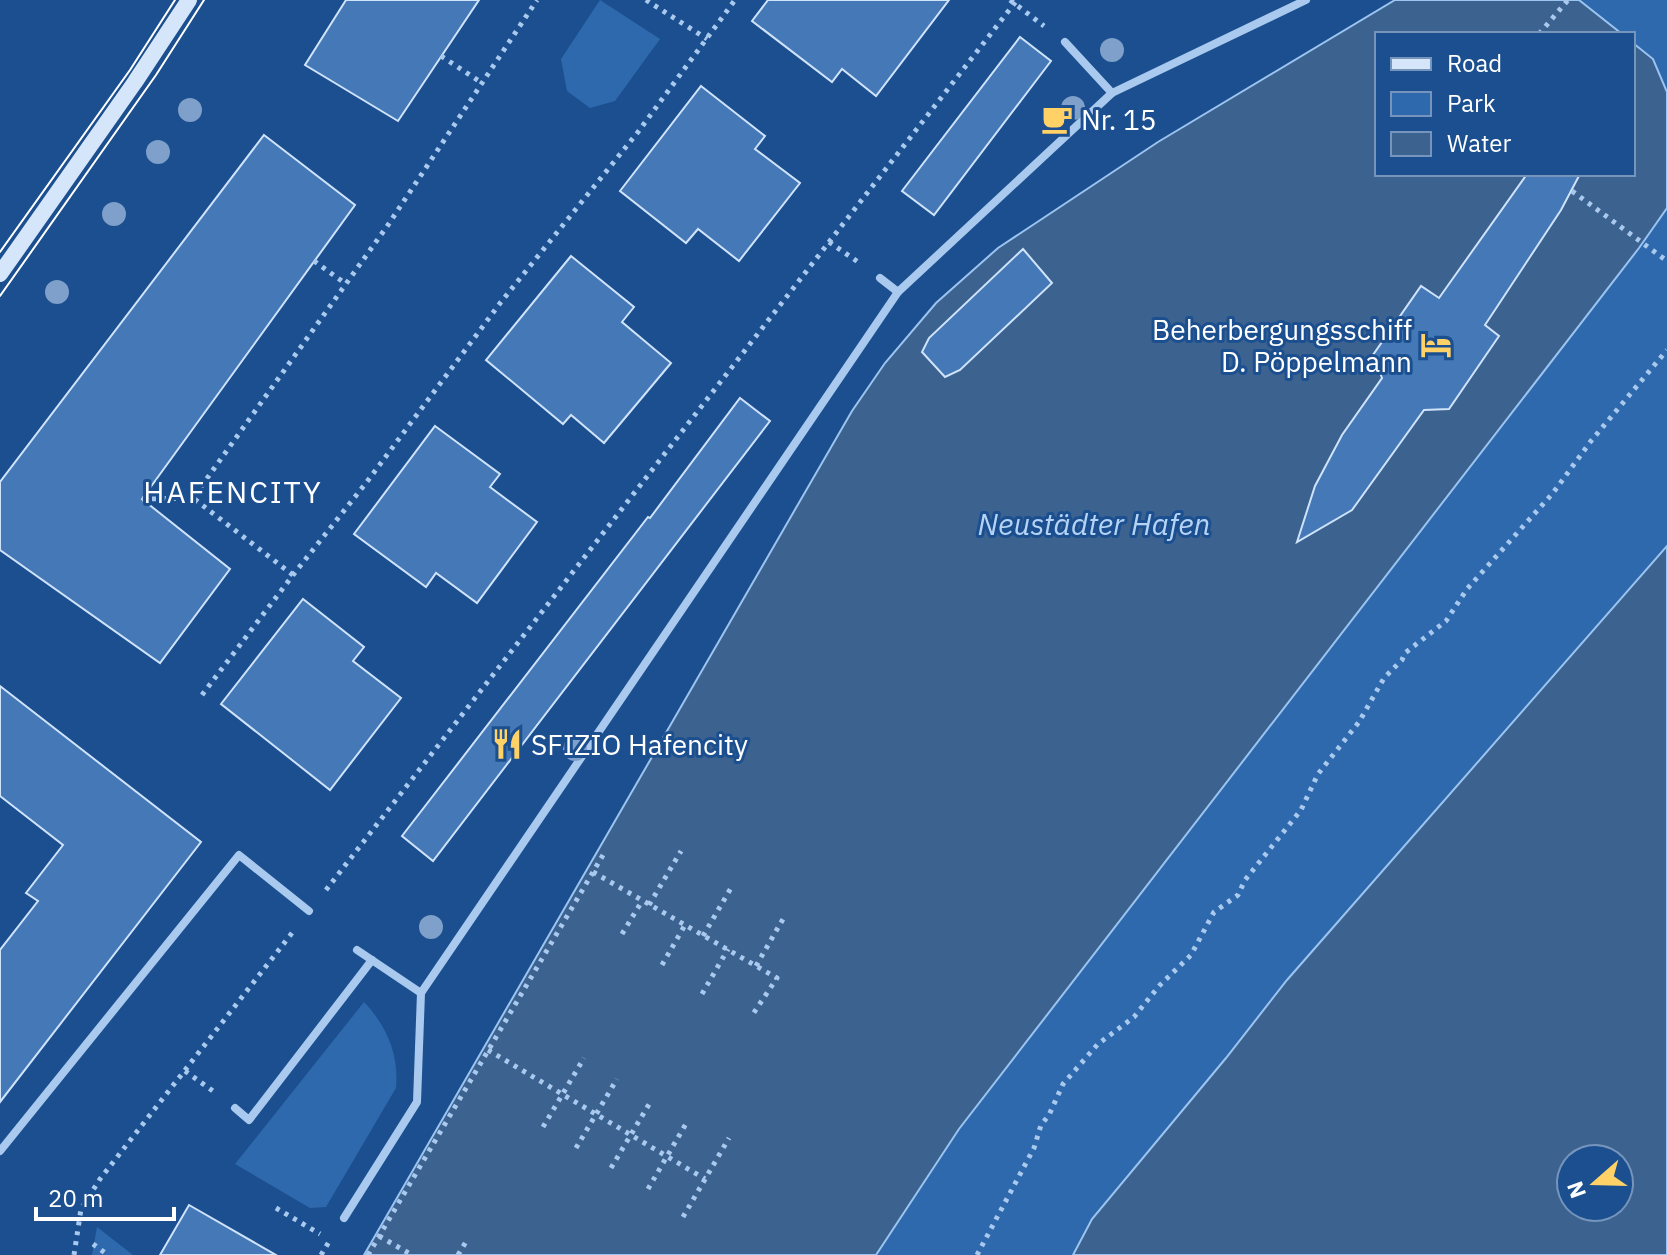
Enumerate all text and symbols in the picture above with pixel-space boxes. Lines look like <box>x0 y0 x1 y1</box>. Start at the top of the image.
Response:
legend <box>1375 32 1635 176</box>
text: Road <box>1447 47 1502 79</box>
text: Park <box>1447 87 1496 119</box>
place label: Nr. 15 <box>1081 101 1157 138</box>
cafe icon: Nr. 15 <box>1040 102 1074 136</box>
text: Water <box>1447 127 1511 159</box>
place label: Beherbergungsschiff D. Pöppelmann <box>1152 311 1412 380</box>
hotel icon: Beherbergungsschiff D. Pöppelmann <box>1419 328 1453 362</box>
district label: HAFENCITY <box>143 472 323 511</box>
water label: Neustädter Hafen <box>978 504 1210 543</box>
place label: SFIZIO Hafencity <box>531 726 748 763</box>
restaurant icon: SFIZIO Hafencity <box>490 727 524 761</box>
north arrow <box>1555 1143 1635 1223</box>
scale bar <box>36 1171 174 1221</box>
text: N <box>1559 1178 1592 1202</box>
text: 20 m <box>48 1182 103 1214</box>

